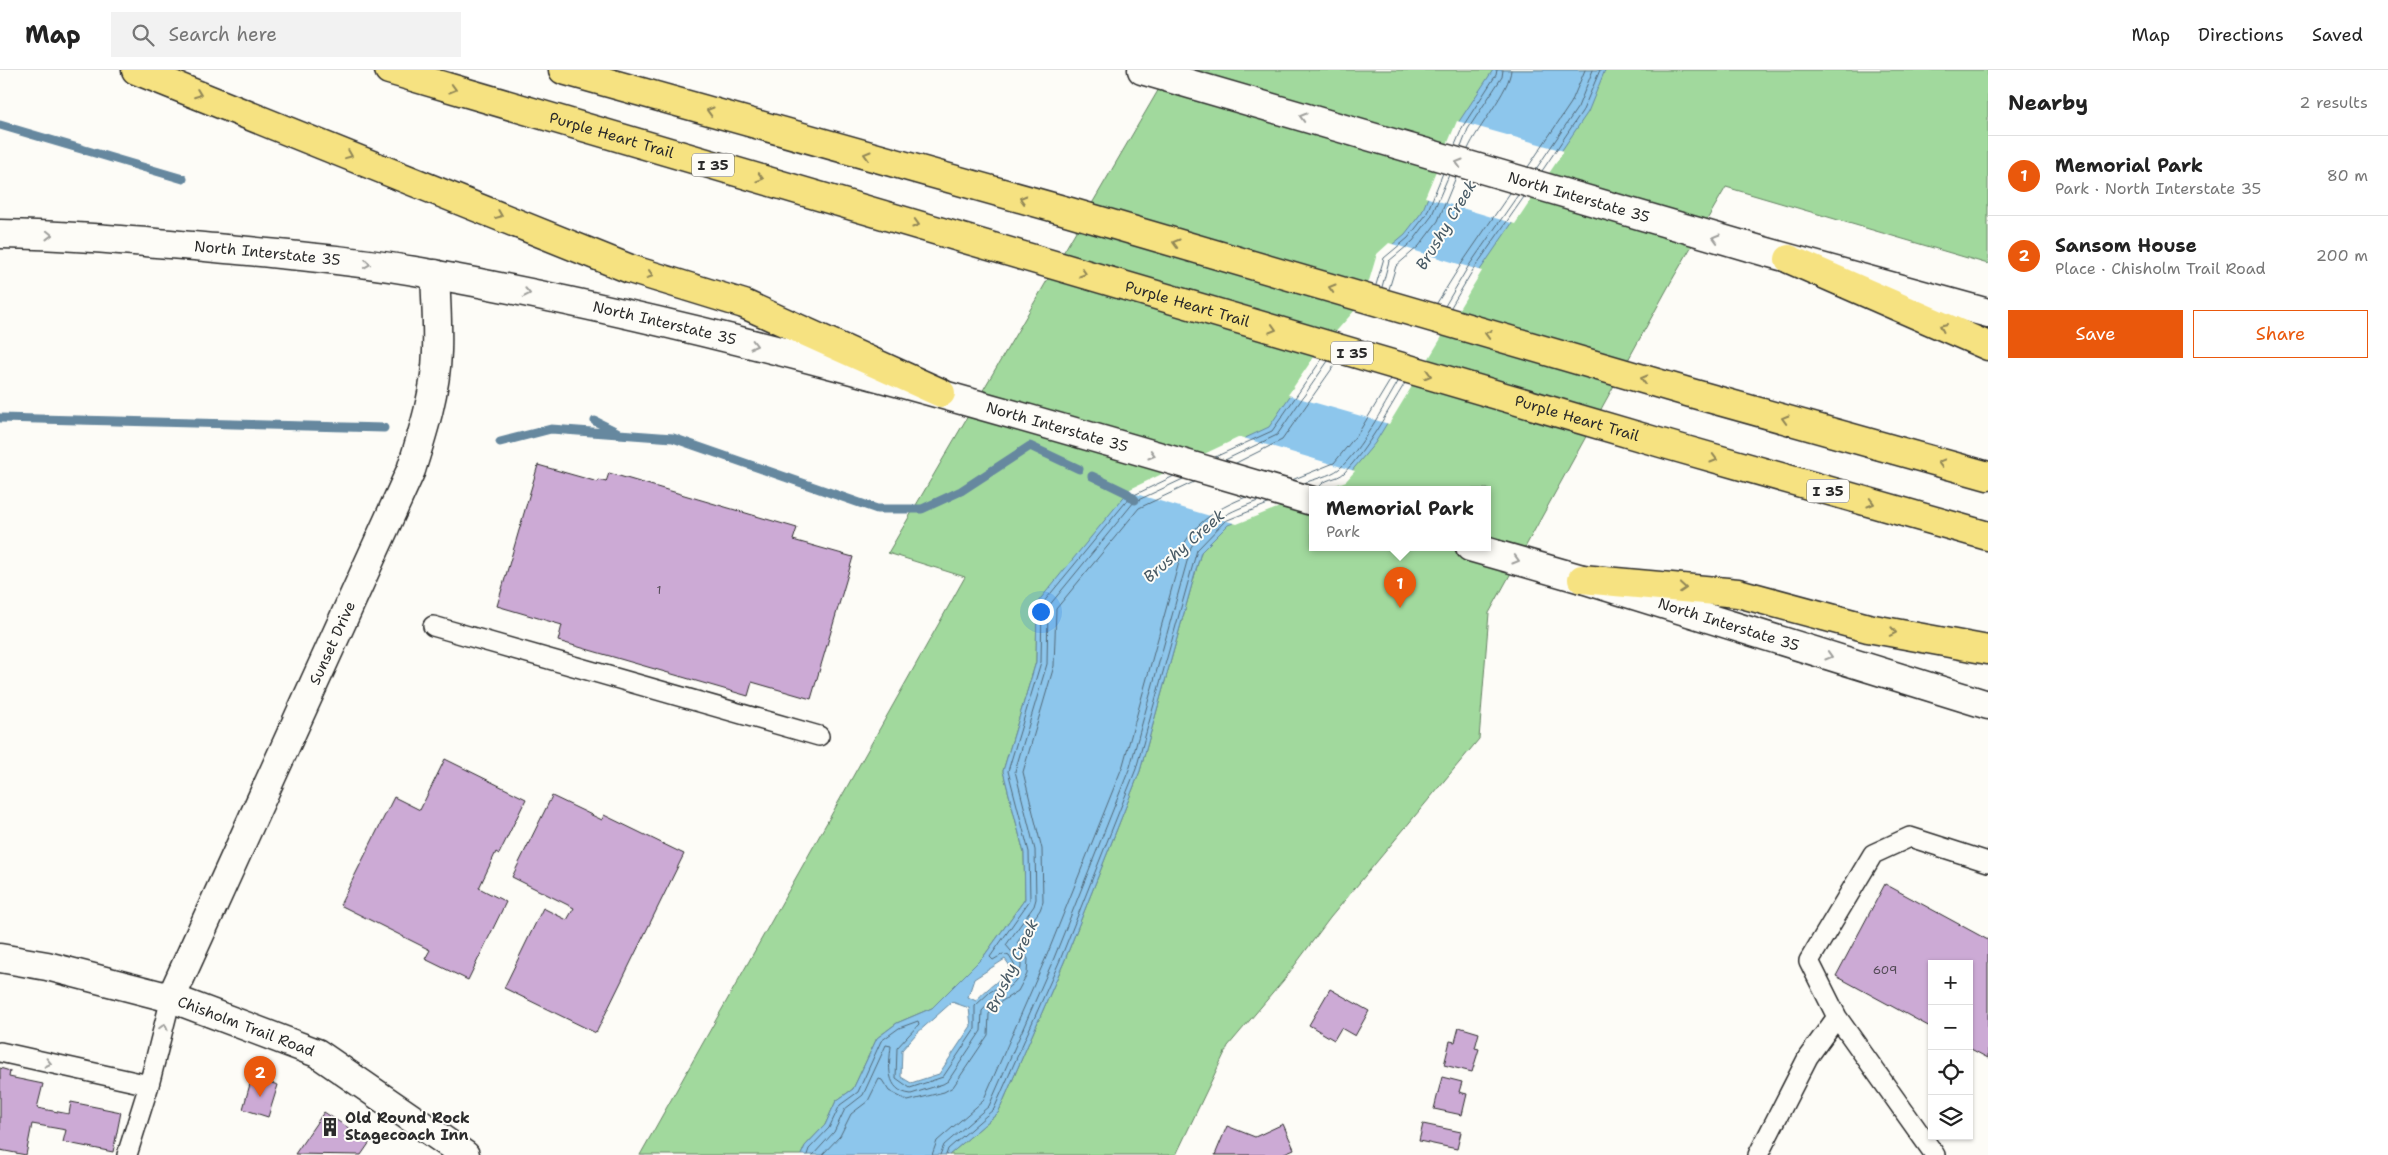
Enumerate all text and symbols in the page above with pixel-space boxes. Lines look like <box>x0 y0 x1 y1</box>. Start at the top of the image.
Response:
search box <box>111 12 461 57</box>
text: Map <box>25 19 81 51</box>
icon: search <box>129 21 157 49</box>
text: Search here <box>169 22 277 47</box>
text: Map <box>2132 23 2170 47</box>
text: Directions <box>2198 23 2284 47</box>
text: Saved <box>2312 23 2363 47</box>
one-way arrow <box>448 83 457 93</box>
one-way arrow <box>193 88 202 98</box>
text: Nearby <box>2008 89 2088 117</box>
text: 2 results <box>2299 92 2368 113</box>
one-way arrow <box>707 107 715 117</box>
street label: Purple Heart Trail <box>547 108 677 163</box>
one-way arrow <box>1300 113 1308 123</box>
one-way arrow <box>344 148 353 159</box>
one-way arrow <box>863 150 871 161</box>
text: Memorial Park <box>2055 153 2203 178</box>
road number: I 35 <box>692 154 734 176</box>
one-way arrow <box>1456 158 1464 168</box>
text: 1 <box>2020 165 2028 186</box>
text: 80 m <box>2327 165 2368 186</box>
street label: North Interstate 35 <box>1505 167 1652 227</box>
one-way arrow <box>755 173 764 183</box>
water label: Brushy Creek <box>1411 176 1481 274</box>
text: Park · North Interstate 35 <box>2055 178 2261 199</box>
one-way arrow <box>1020 194 1028 204</box>
one-way arrow <box>495 210 503 220</box>
one-way arrow <box>911 219 920 229</box>
one-way arrow <box>45 229 53 240</box>
one-way arrow <box>1713 233 1721 243</box>
text: Sansom House <box>2055 233 2197 258</box>
street label: North Interstate 35 <box>193 236 342 270</box>
one-way arrow <box>1172 238 1181 248</box>
text: 2 <box>2018 245 2030 266</box>
text: 200 m <box>2316 245 2368 266</box>
text: Place · Chisholm Trail Road <box>2055 258 2266 279</box>
one-way arrow <box>363 259 372 269</box>
one-way arrow <box>1079 268 1087 278</box>
one-way arrow <box>646 270 654 280</box>
street label: Purple Heart Trail <box>1123 276 1253 332</box>
one-way arrow <box>1328 284 1337 294</box>
one-way arrow <box>523 287 532 298</box>
street label: North Interstate 35 <box>591 297 739 350</box>
button: Save <box>2008 310 2183 358</box>
button: Share <box>2193 310 2368 358</box>
one-way arrow <box>1939 322 1948 333</box>
one-way arrow <box>1268 324 1276 334</box>
one-way arrow <box>1484 329 1493 339</box>
one-way arrow <box>749 339 758 350</box>
road number: I 35 <box>1331 342 1373 364</box>
one-way arrow <box>1424 370 1432 380</box>
one-way arrow <box>1640 375 1649 385</box>
street label: Purple Heart Trail <box>1512 391 1642 446</box>
street label: North Interstate 35 <box>984 397 1131 457</box>
one-way arrow <box>1781 415 1789 425</box>
one-way arrow <box>1147 449 1155 459</box>
one-way arrow <box>1710 453 1718 463</box>
one-way arrow <box>1937 459 1946 469</box>
road number: I 35 <box>1807 480 1849 502</box>
popup <box>1309 486 1491 551</box>
text: Memorial Park <box>1326 496 1474 521</box>
one-way arrow <box>1866 497 1874 507</box>
water label: Brushy Creek <box>1139 505 1229 587</box>
text: Park <box>1326 521 1360 542</box>
one-way arrow <box>1512 555 1520 565</box>
pin: 1 <box>1384 567 1416 608</box>
house number: 1 <box>656 582 662 598</box>
one-way arrow <box>1679 582 1687 593</box>
street label: North Interstate 35 <box>1655 593 1802 656</box>
street label: Sunset Drive <box>305 598 360 688</box>
your location <box>1028 599 1054 625</box>
one-way arrow <box>1888 627 1897 637</box>
one-way arrow <box>1825 651 1833 661</box>
water label: Brushy Creek <box>981 916 1043 1016</box>
map controls <box>1928 960 1973 1140</box>
button: + <box>1928 960 1973 1005</box>
house number: 609 <box>1873 962 1897 978</box>
street label: Chisholm Trail Road <box>175 991 318 1061</box>
button: − <box>1928 1005 1973 1050</box>
one-way arrow <box>158 1024 168 1032</box>
button: locate <box>1928 1050 1973 1095</box>
pin: 2 <box>244 1056 276 1097</box>
one-way arrow <box>43 1057 52 1067</box>
button: layers <box>1928 1095 1973 1140</box>
place label: Old Round Rock Stagecoach Inn <box>345 1108 470 1145</box>
building icon: Old Round Rock Stagecoach Inn <box>319 1116 341 1138</box>

